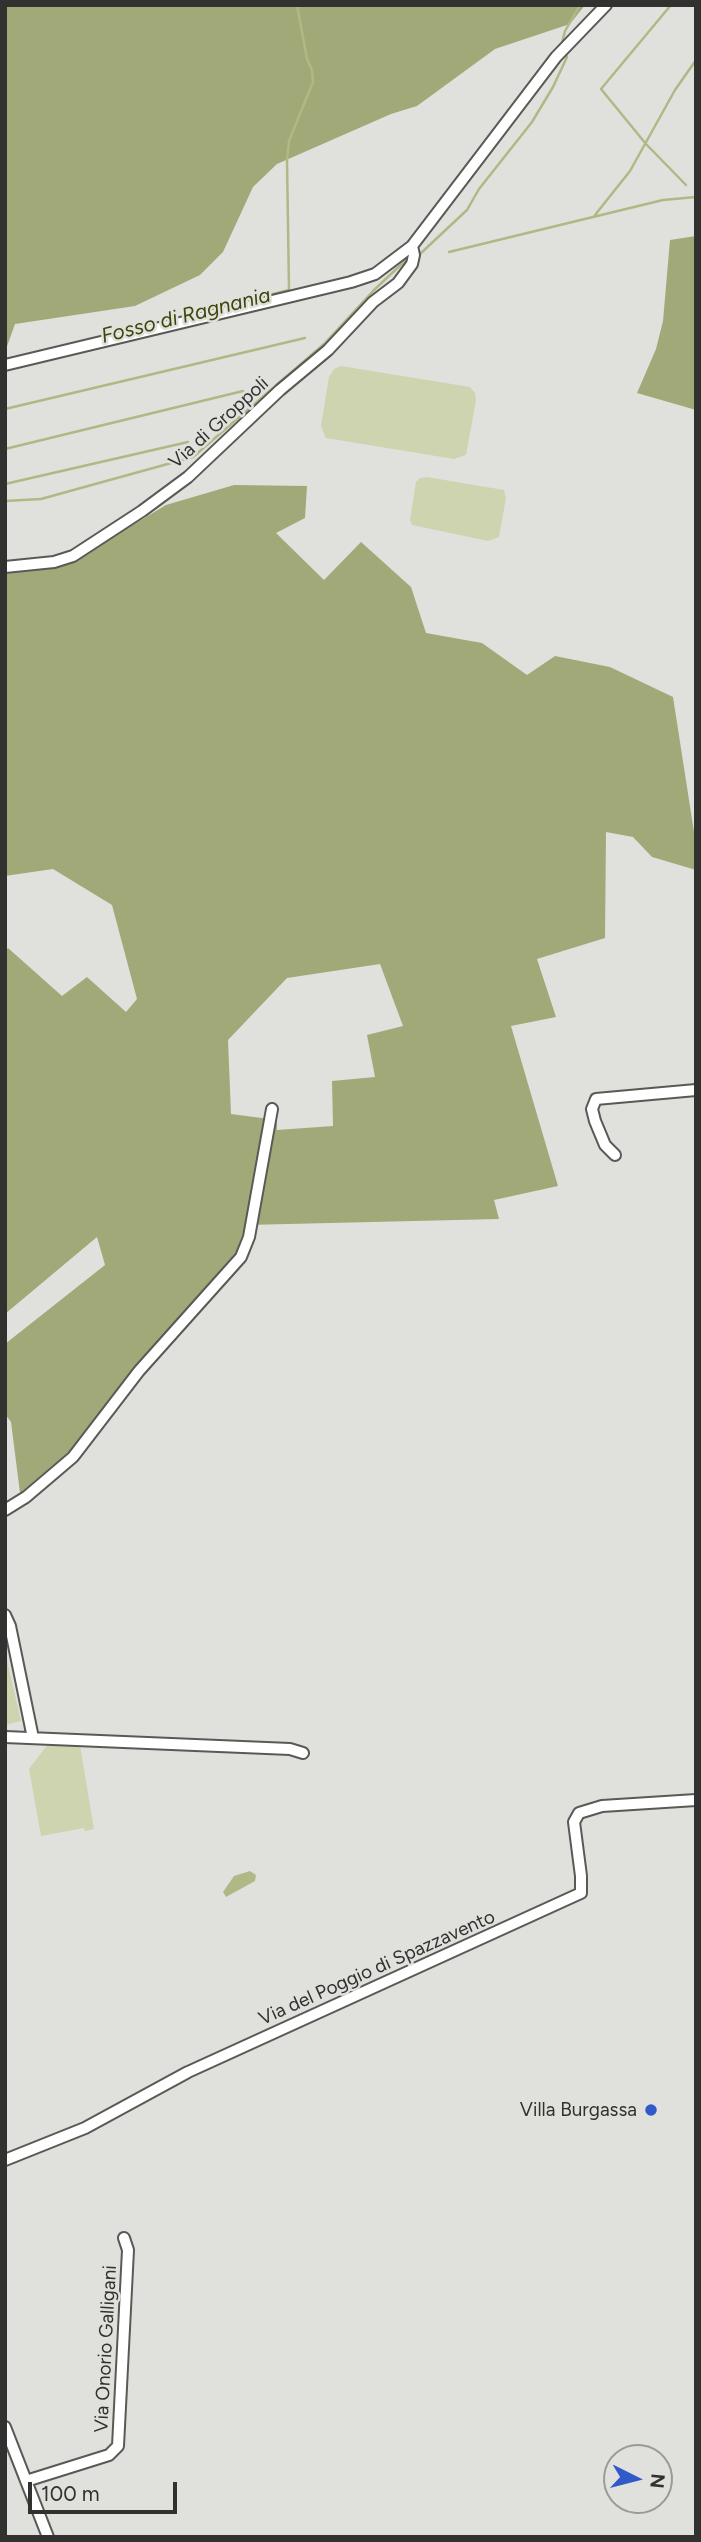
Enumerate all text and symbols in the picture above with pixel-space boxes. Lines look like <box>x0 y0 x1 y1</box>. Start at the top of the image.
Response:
water label: Fosso di Ragnania <box>99 283 273 349</box>
street label: Via di Groppoli <box>165 372 273 474</box>
street label: Via del Poggio di Spazzavento <box>255 1905 499 2031</box>
place label: Villa Burgassa <box>520 2099 637 2121</box>
marker: Villa Burgassa <box>643 2102 659 2118</box>
street label: Via Onorio Galligani <box>90 2265 122 2433</box>
north arrow <box>603 2444 673 2514</box>
scale bar <box>32 2468 180 2512</box>
text: N <box>645 2473 670 2490</box>
text: 100 m <box>41 2481 100 2506</box>

